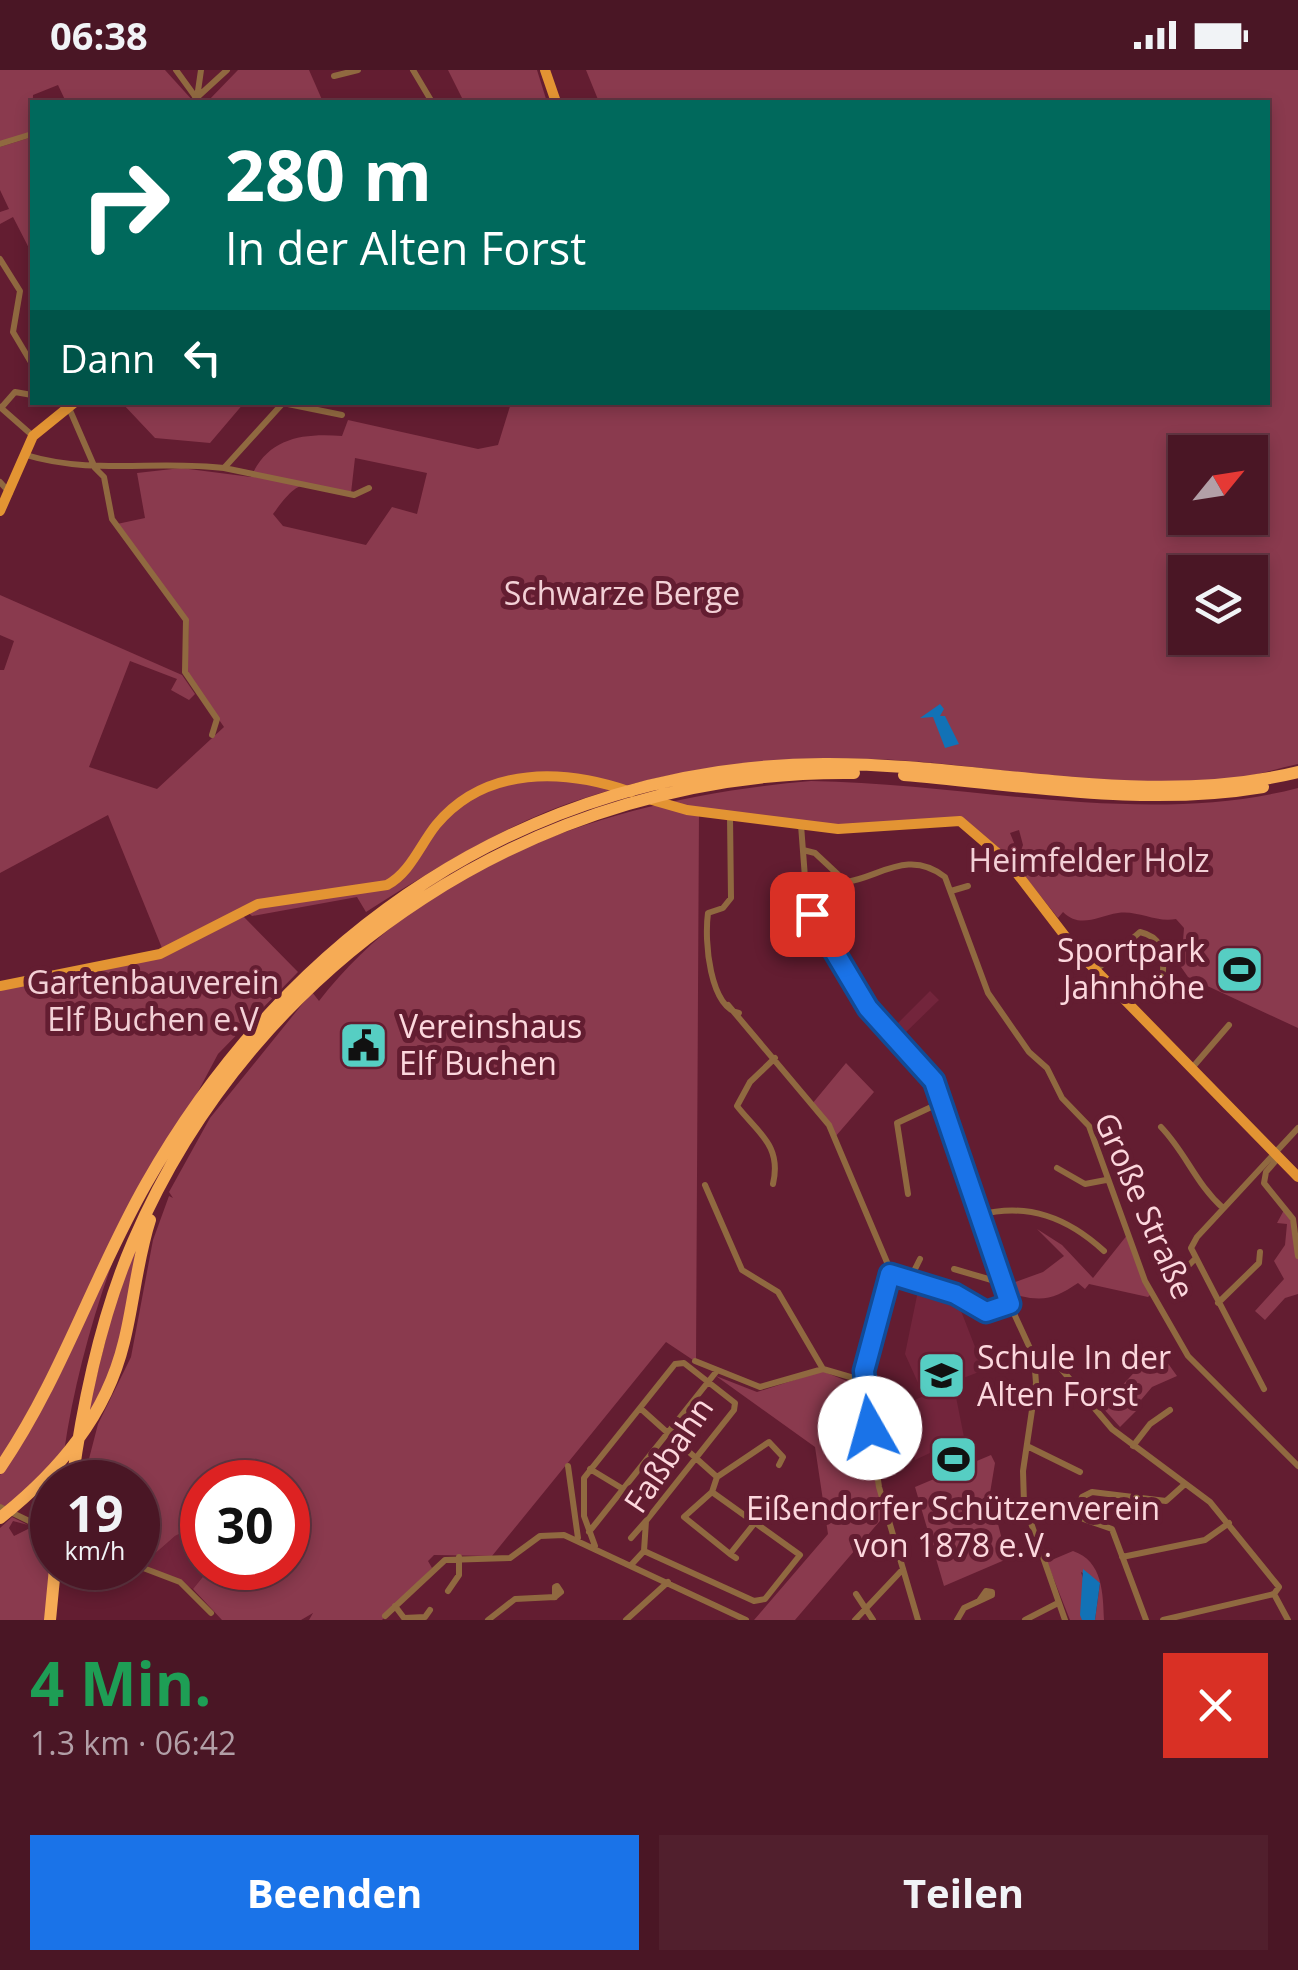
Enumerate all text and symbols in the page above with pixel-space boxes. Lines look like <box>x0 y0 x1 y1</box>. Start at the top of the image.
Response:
text: 06:38 <box>50 9 148 61</box>
text: 280 m <box>225 126 432 222</box>
icon: right <box>60 140 190 270</box>
text: In der Alten Forst <box>225 217 586 278</box>
icon: left <box>175 330 230 385</box>
text: Dann <box>60 332 155 384</box>
north arrow <box>1168 435 1268 535</box>
map controls <box>1168 435 1268 655</box>
button: layers <box>1168 555 1268 655</box>
park label: Schwarze Berge <box>504 571 740 614</box>
park label: Heimfelder Holz <box>969 838 1209 881</box>
pin <box>770 872 855 957</box>
icon: arrive <box>785 887 840 942</box>
place label: Sportpark Jahnhöhe <box>1057 928 1205 1008</box>
sports icon: Sportpark Jahnhöhe <box>1214 943 1266 995</box>
park label: Gartenbauverein Elf Buchen e.V <box>27 960 279 1040</box>
place label: Vereinshaus Elf Buchen <box>399 1004 582 1084</box>
public building icon: Vereinshaus Elf Buchen <box>338 1019 390 1071</box>
street label: Große Straße <box>1085 1106 1206 1305</box>
place label: Schule In der Alten Forst <box>977 1335 1171 1415</box>
school or university icon: Schule In der Alten Forst <box>916 1350 968 1402</box>
position arrow <box>818 1376 922 1480</box>
street label: Faßbahn <box>613 1388 722 1520</box>
sports icon: Eißendorfer Schützenverein von 1878 e.V. <box>927 1433 979 1485</box>
speed limit sign: 30 <box>180 1460 310 1590</box>
text: 19 <box>66 1479 124 1547</box>
place label: Eißendorfer Schützenverein von 1878 e.V. <box>746 1486 1160 1566</box>
text: km/h <box>65 1533 125 1567</box>
text: 4 Min. <box>30 1642 211 1724</box>
button: close <box>1163 1653 1268 1758</box>
text: 1.3 km · 06:42 <box>30 1721 236 1764</box>
button: Beenden <box>30 1835 639 1950</box>
button: Teilen <box>659 1835 1268 1950</box>

